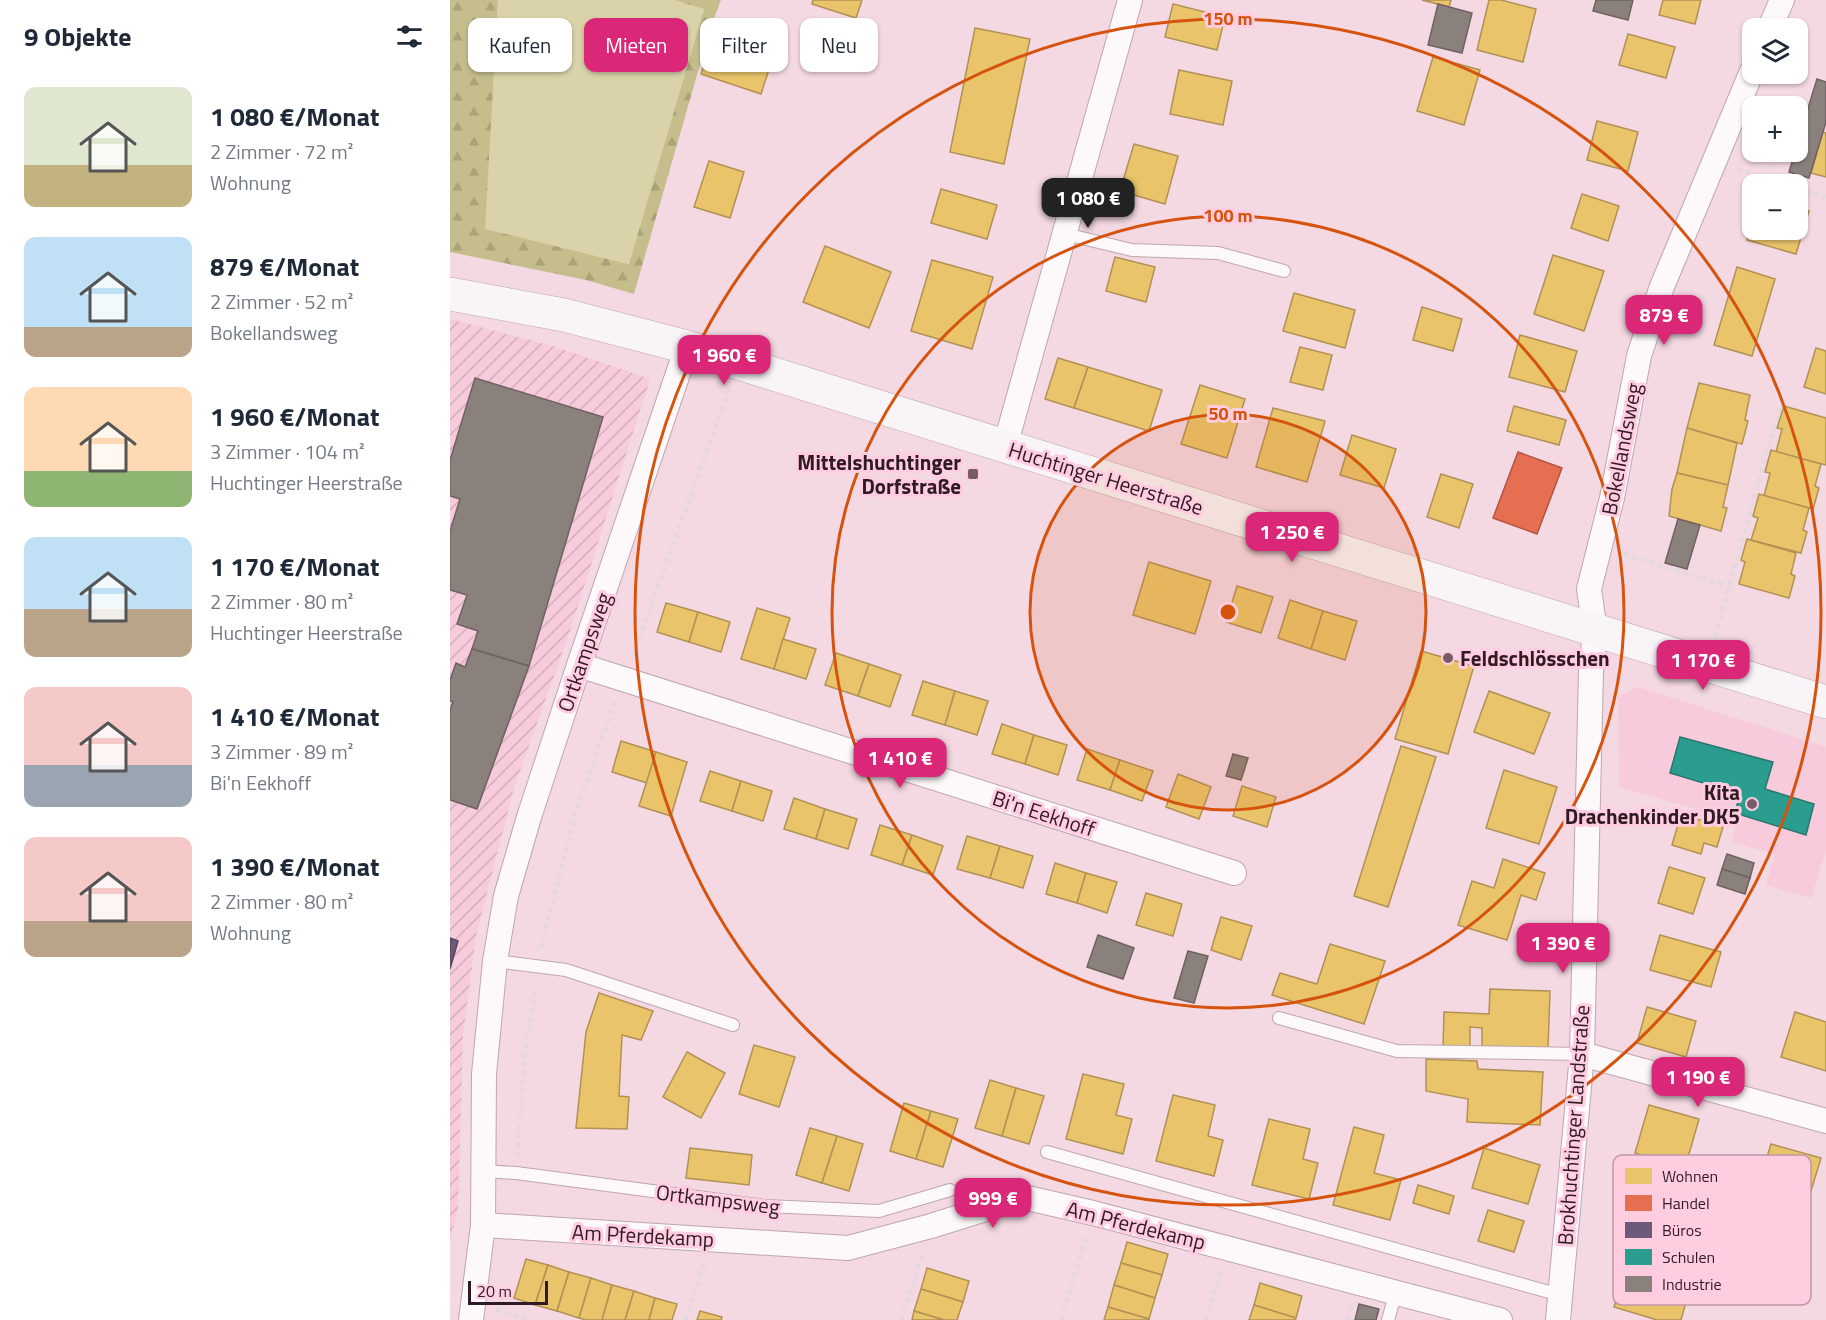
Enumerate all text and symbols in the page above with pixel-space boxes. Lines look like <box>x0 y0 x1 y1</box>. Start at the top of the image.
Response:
text: 150 m <box>1203 5 1253 32</box>
text: 9 Objekte <box>24 17 131 56</box>
chip: Kaufen <box>468 18 572 72</box>
chip: Mieten <box>584 18 688 72</box>
chip: Filter <box>700 18 788 72</box>
chip: Neu <box>800 18 878 72</box>
map controls <box>1742 18 1808 240</box>
button: layers <box>1742 18 1808 84</box>
icon: filters <box>393 20 426 53</box>
button: + <box>1742 96 1808 162</box>
text: 1 080 €/Monat <box>210 97 379 136</box>
icon: home <box>72 111 144 183</box>
text: 2 Zimmer · 72 m² <box>210 136 353 167</box>
text: Wohnung <box>210 167 291 198</box>
button: − <box>1742 174 1808 240</box>
pin: 1 080 € <box>1033 178 1143 229</box>
text: 1 080 € <box>1056 182 1120 213</box>
text: 100 m <box>1203 202 1253 229</box>
text: 879 €/Monat <box>210 247 359 286</box>
icon: home <box>72 261 144 333</box>
text: 2 Zimmer · 52 m² <box>210 286 353 317</box>
pin: 879 € <box>1622 295 1706 346</box>
text: 879 € <box>1639 299 1689 330</box>
text: Bokellandsweg <box>210 317 338 348</box>
pin: 1 960 € <box>669 335 779 386</box>
text: 1 960 € <box>692 339 756 370</box>
street label: Bokellandsweg <box>1593 380 1650 518</box>
text: 1 960 €/Monat <box>210 397 379 436</box>
text: 50 m <box>1208 400 1248 427</box>
icon: home <box>72 411 144 483</box>
street label: Huchtinger Heerstraße <box>1005 433 1207 523</box>
text: 3 Zimmer · 104 m² <box>210 436 365 467</box>
place label: Mittelshuchtinger Dorfstraße <box>797 446 961 502</box>
text: Huchtinger Heerstraße <box>210 467 403 498</box>
marker: Mittelshuchtinger Dorfstraße <box>966 467 980 481</box>
pin: 1 250 € <box>1237 512 1347 563</box>
text: 1 250 € <box>1260 516 1324 547</box>
text: 1 170 €/Monat <box>210 547 379 586</box>
icon: home <box>72 561 144 633</box>
text: 2 Zimmer · 80 m² <box>210 586 353 617</box>
street label: Ortkampsweg <box>549 588 619 716</box>
centre of rings <box>1218 602 1238 622</box>
text: Huchtinger Heerstraße <box>210 617 403 648</box>
pin: 1 170 € <box>1648 640 1758 691</box>
place label: Feldschlösschen <box>1460 642 1610 674</box>
text: 1 170 € <box>1671 644 1735 675</box>
marker: Feldschlösschen <box>1441 651 1455 665</box>
text: 1 410 €/Monat <box>210 697 379 736</box>
icon: home <box>72 711 144 783</box>
text: 3 Zimmer · 89 m² <box>210 736 353 767</box>
pin: 1 410 € <box>845 738 955 789</box>
text: 1 410 € <box>868 742 932 773</box>
text: Bi'n Eekhoff <box>210 767 311 798</box>
place label: Kita Drachenkinder DK5 <box>1565 776 1740 832</box>
street label: Bi'n Eekhoff <box>989 781 1099 845</box>
marker: Kita Drachenkinder DK5 <box>1745 797 1759 811</box>
text: 1 390 €/Monat <box>210 847 379 886</box>
icon: home <box>72 861 144 933</box>
text: 2 Zimmer · 80 m² <box>210 886 353 917</box>
text: Wohnung <box>210 917 291 948</box>
pin: 1 390 € <box>1508 923 1618 974</box>
text: 1 390 € <box>1531 927 1595 958</box>
street label: Brokhuchtinger Landstraße <box>1549 1004 1597 1246</box>
pin: 1 190 € <box>1643 1057 1753 1108</box>
text: 1 190 € <box>1666 1061 1730 1092</box>
legend <box>1613 1155 1811 1305</box>
text: Wohnen <box>1662 1164 1718 1188</box>
street label: Ortkampsweg <box>654 1176 782 1222</box>
pin: 999 € <box>951 1178 1035 1229</box>
text: 999 € <box>968 1182 1018 1213</box>
text: Handel <box>1662 1191 1710 1215</box>
street label: Am Pferdekamp <box>1063 1192 1209 1258</box>
street label: Am Pferdekamp <box>571 1215 715 1255</box>
text: Büros <box>1662 1218 1702 1242</box>
text: Schulen <box>1662 1245 1715 1269</box>
text: Industrie <box>1662 1272 1722 1296</box>
scale bar <box>468 1278 548 1306</box>
text: 20 m <box>477 1279 512 1303</box>

